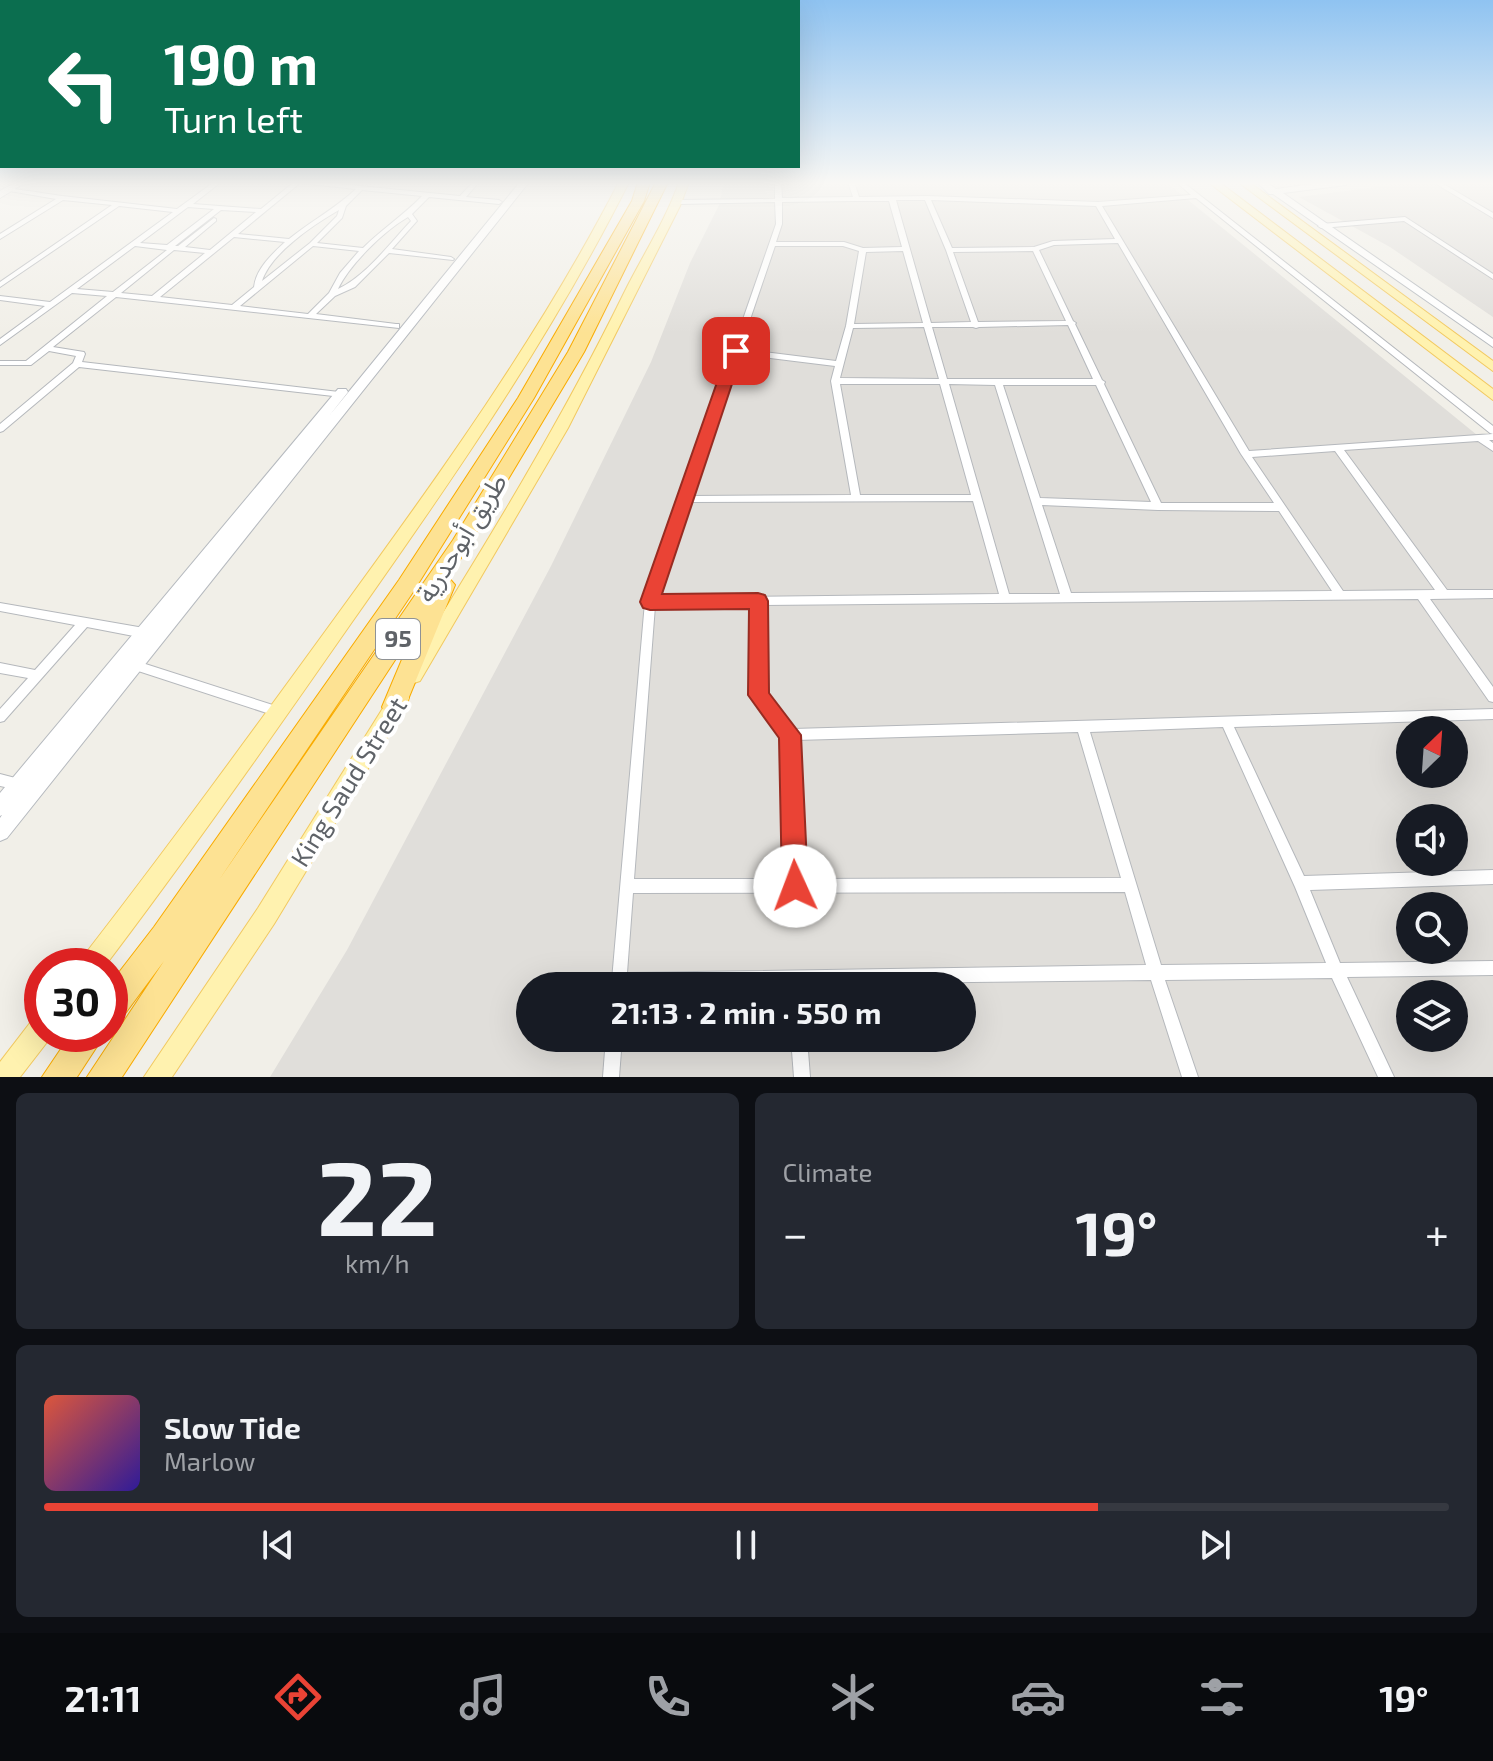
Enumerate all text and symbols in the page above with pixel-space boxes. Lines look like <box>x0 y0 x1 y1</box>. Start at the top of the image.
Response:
text: 190 m <box>164 29 318 96</box>
icon: left <box>32 32 136 136</box>
text: Turn left <box>164 97 303 140</box>
pin <box>702 317 770 385</box>
icon: arrive <box>714 329 758 373</box>
street label: طريق أبوحدرية <box>409 467 514 608</box>
road number: 95 <box>376 619 420 659</box>
street label: King Saud Street <box>283 691 412 872</box>
north arrow <box>1396 716 1468 788</box>
map controls <box>1396 716 1468 1052</box>
button: sound <box>1396 804 1468 876</box>
position arrow <box>753 844 837 928</box>
button: search <box>1396 892 1468 964</box>
speed limit sign: 30 <box>24 948 128 1052</box>
button: layers <box>1396 980 1468 1052</box>
text: 21:13 · 2 min · 550 m <box>611 994 881 1030</box>
text: 22 <box>317 1132 438 1257</box>
text: Climate <box>783 1156 872 1187</box>
text: 19° <box>1076 1196 1157 1268</box>
text: − <box>783 1206 808 1259</box>
text: + <box>1425 1206 1449 1259</box>
text: km/h <box>345 1247 410 1278</box>
text: Slow Tide <box>164 1409 301 1445</box>
text: Marlow <box>164 1445 255 1476</box>
icon: previous <box>256 1523 300 1567</box>
icon: pause <box>724 1523 768 1567</box>
icon: next <box>1193 1523 1237 1567</box>
icon: directions <box>270 1669 326 1725</box>
icon: music <box>455 1669 511 1725</box>
icon: phone <box>640 1669 696 1725</box>
icon: climate <box>825 1669 881 1725</box>
icon: car <box>1010 1669 1066 1725</box>
icon: filters <box>1194 1669 1250 1725</box>
text: 21:11 <box>64 1676 141 1719</box>
text: 19° <box>1379 1676 1428 1719</box>

